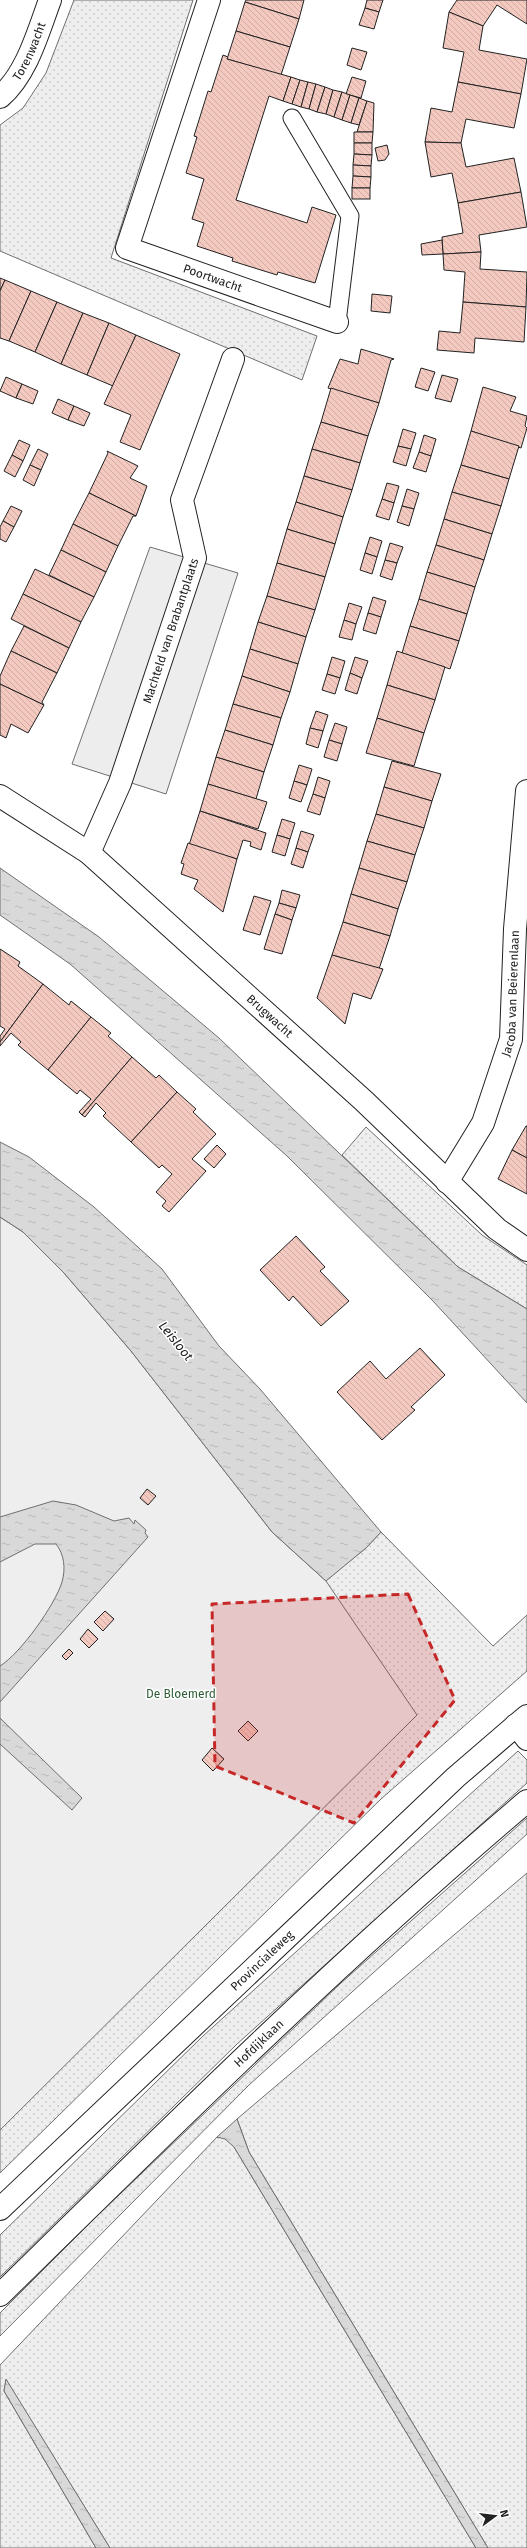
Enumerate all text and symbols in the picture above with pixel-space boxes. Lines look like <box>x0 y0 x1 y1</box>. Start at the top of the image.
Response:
street label: Torenwacht <box>10 20 49 83</box>
street label: Poortwacht <box>181 261 245 295</box>
street label: Machteld van Brabantplaats <box>140 556 202 705</box>
street label: Jacoba van Beierenlaan <box>499 930 522 1058</box>
street label: Brugwacht <box>244 992 296 1041</box>
water label: Leisloot <box>156 1319 196 1364</box>
park label: De Bloemerd <box>146 1687 216 1701</box>
street label: Provincialeweg <box>228 1927 297 1994</box>
street label: Hofdijklaan <box>231 2017 286 2070</box>
north arrow <box>475 2496 515 2536</box>
text: N <box>497 2508 511 2519</box>

